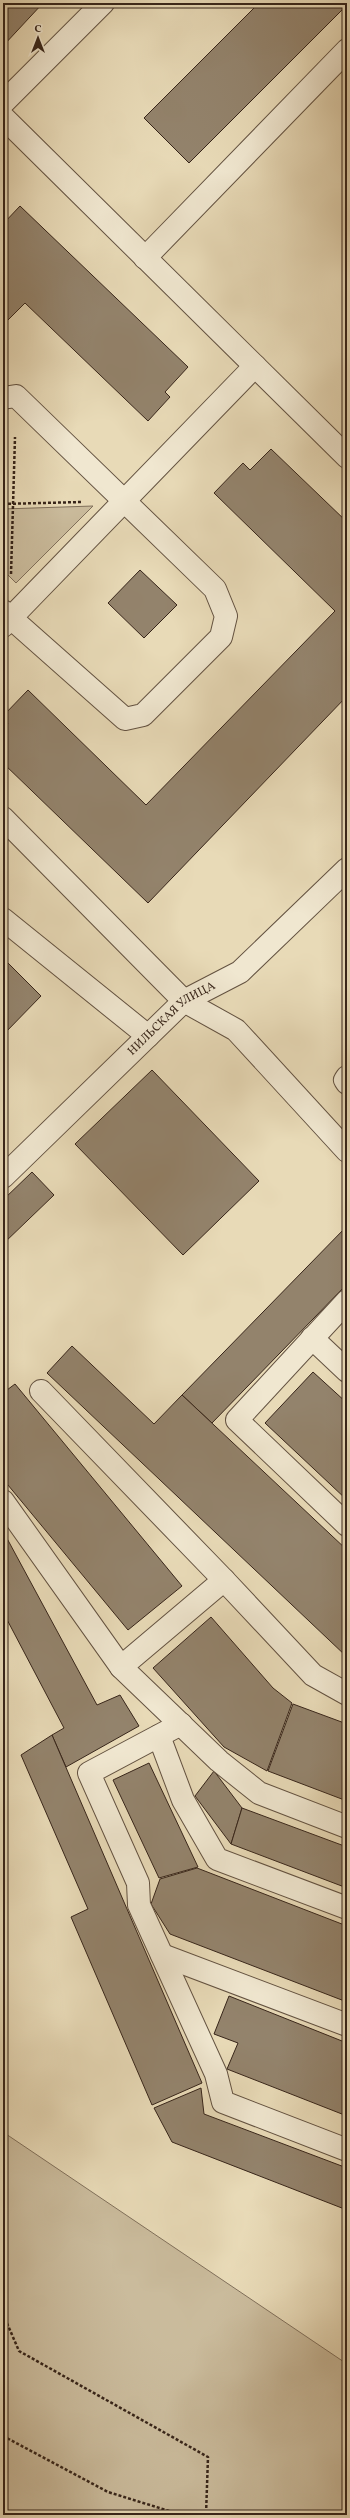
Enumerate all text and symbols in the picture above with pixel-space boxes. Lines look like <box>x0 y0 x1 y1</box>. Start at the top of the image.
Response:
north arrow <box>18 18 58 58</box>
text: С <box>34 22 42 37</box>
street label: НИЛЬСКАЯ УЛИЦА <box>124 978 219 1059</box>

